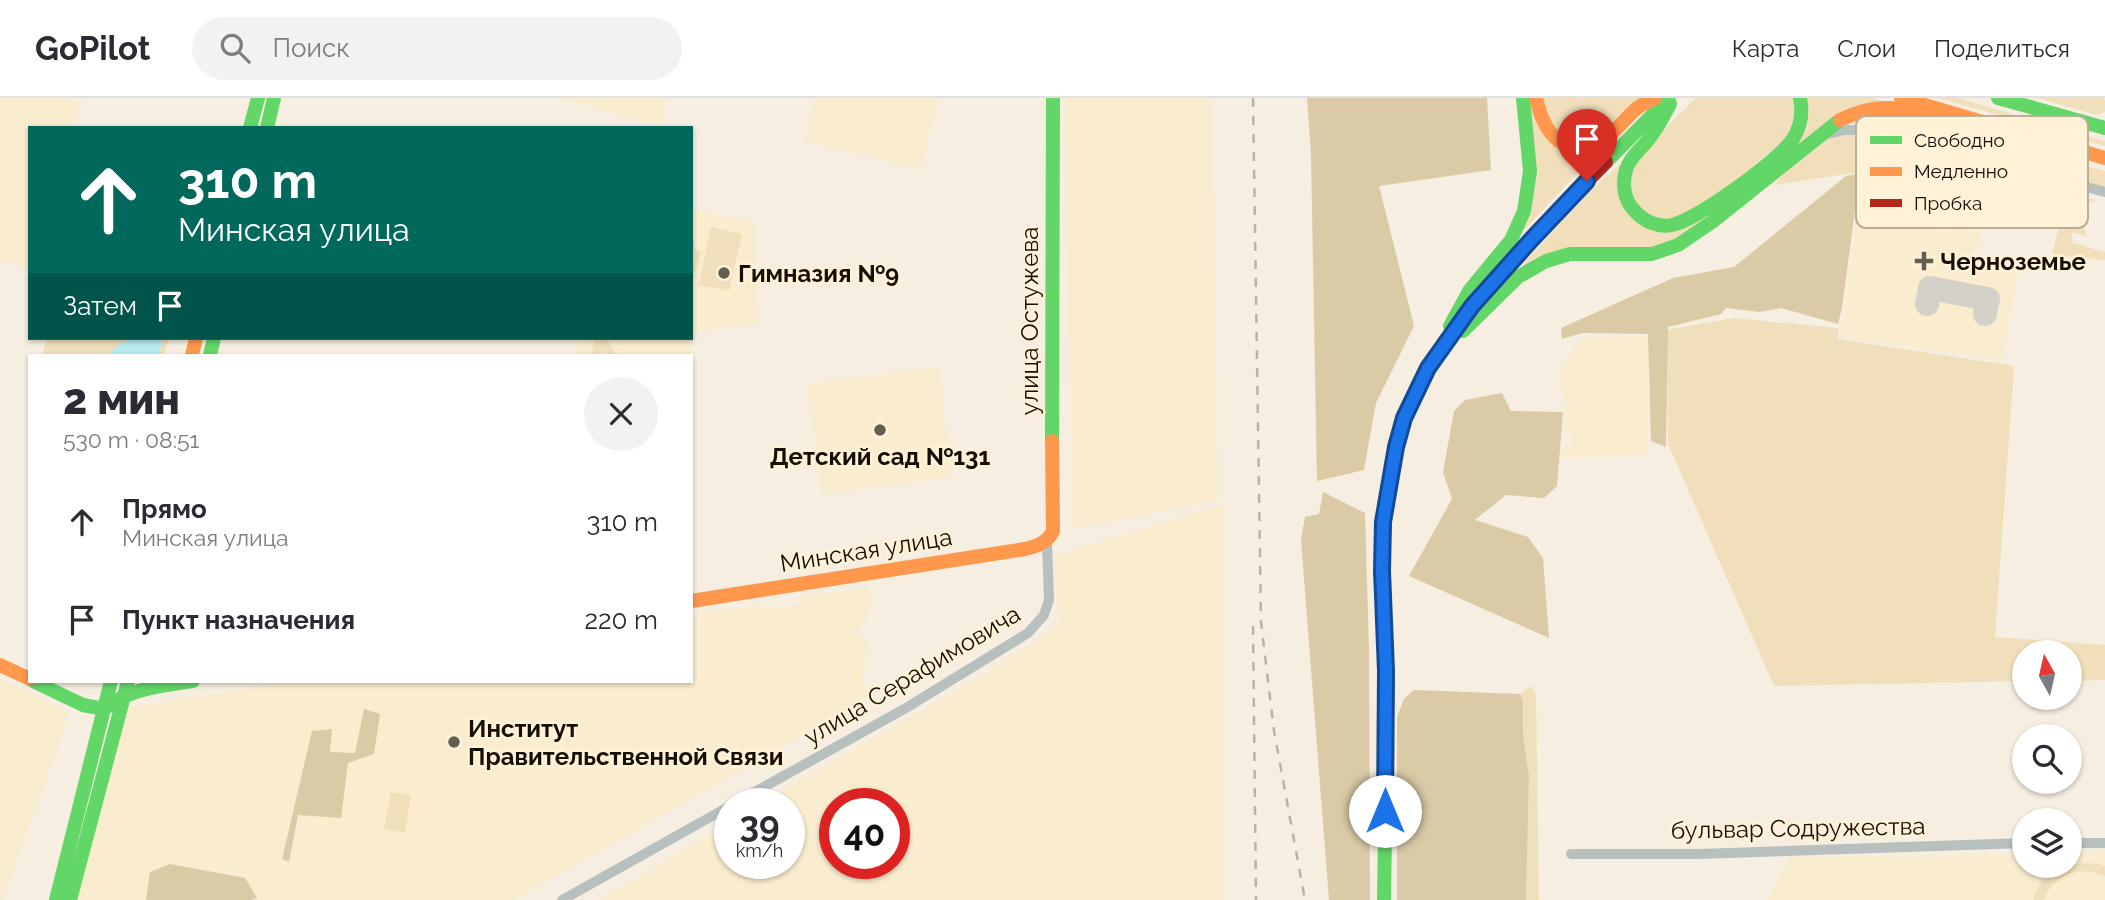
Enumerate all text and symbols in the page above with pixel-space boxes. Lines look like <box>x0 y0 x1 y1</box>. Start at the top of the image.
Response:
search box <box>192 17 682 80</box>
text: GoPilot <box>35 29 150 68</box>
icon: search <box>216 29 254 67</box>
text: Поиск <box>272 33 350 63</box>
text: Карта <box>1732 34 1799 63</box>
text: Слои <box>1837 34 1896 63</box>
text: Поделиться <box>1934 34 2070 63</box>
pin <box>1557 109 1617 181</box>
legend <box>1856 116 2088 228</box>
icon: arrive <box>1568 120 1606 158</box>
text: Свободно <box>1914 129 2005 151</box>
text: 310 m <box>178 152 317 209</box>
icon: ahead <box>63 154 154 245</box>
text: Медленно <box>1914 160 2008 182</box>
text: Пробка <box>1914 192 1982 214</box>
text: Минская улица <box>178 211 410 248</box>
street label: улица Остужева <box>1015 227 1044 415</box>
place label: Черноземье <box>1940 247 2086 276</box>
marker: Черноземье <box>1914 251 1934 271</box>
place label: Гимназия №9 <box>738 259 899 288</box>
marker: Гимназия №9 <box>716 265 732 281</box>
icon: arrive <box>151 287 189 325</box>
text: Затем <box>63 291 137 321</box>
text: 2 мин <box>63 375 180 424</box>
button: close <box>584 377 658 451</box>
marker: Детский сад №131 <box>872 422 888 438</box>
text: 530 m · 08:51 <box>63 426 199 453</box>
place label: Детский сад №131 <box>770 442 990 471</box>
text: Прямо <box>122 494 207 524</box>
icon: ahead <box>63 503 101 541</box>
text: 310 m <box>587 507 658 537</box>
street label: Минская улица <box>778 522 954 578</box>
text: Минская улица <box>122 524 289 551</box>
street label: улица Серафимовича <box>799 599 1025 751</box>
icon: arrive <box>63 601 101 639</box>
text: Пункт назначения <box>122 605 355 635</box>
text: 220 m <box>584 605 658 635</box>
north arrow <box>2012 640 2082 710</box>
map controls <box>2012 640 2082 878</box>
place label: Институт Правительственной Связи <box>468 714 784 771</box>
button: search <box>2012 724 2082 794</box>
marker: Институт Правительственной Связи <box>446 734 462 750</box>
position arrow <box>1348 774 1422 848</box>
speed limit sign: 40 <box>819 788 910 879</box>
text: 39 <box>739 804 780 845</box>
button: layers <box>2012 808 2082 878</box>
street label: бульвар Содружества <box>1670 811 1926 845</box>
text: km/h <box>736 840 783 861</box>

